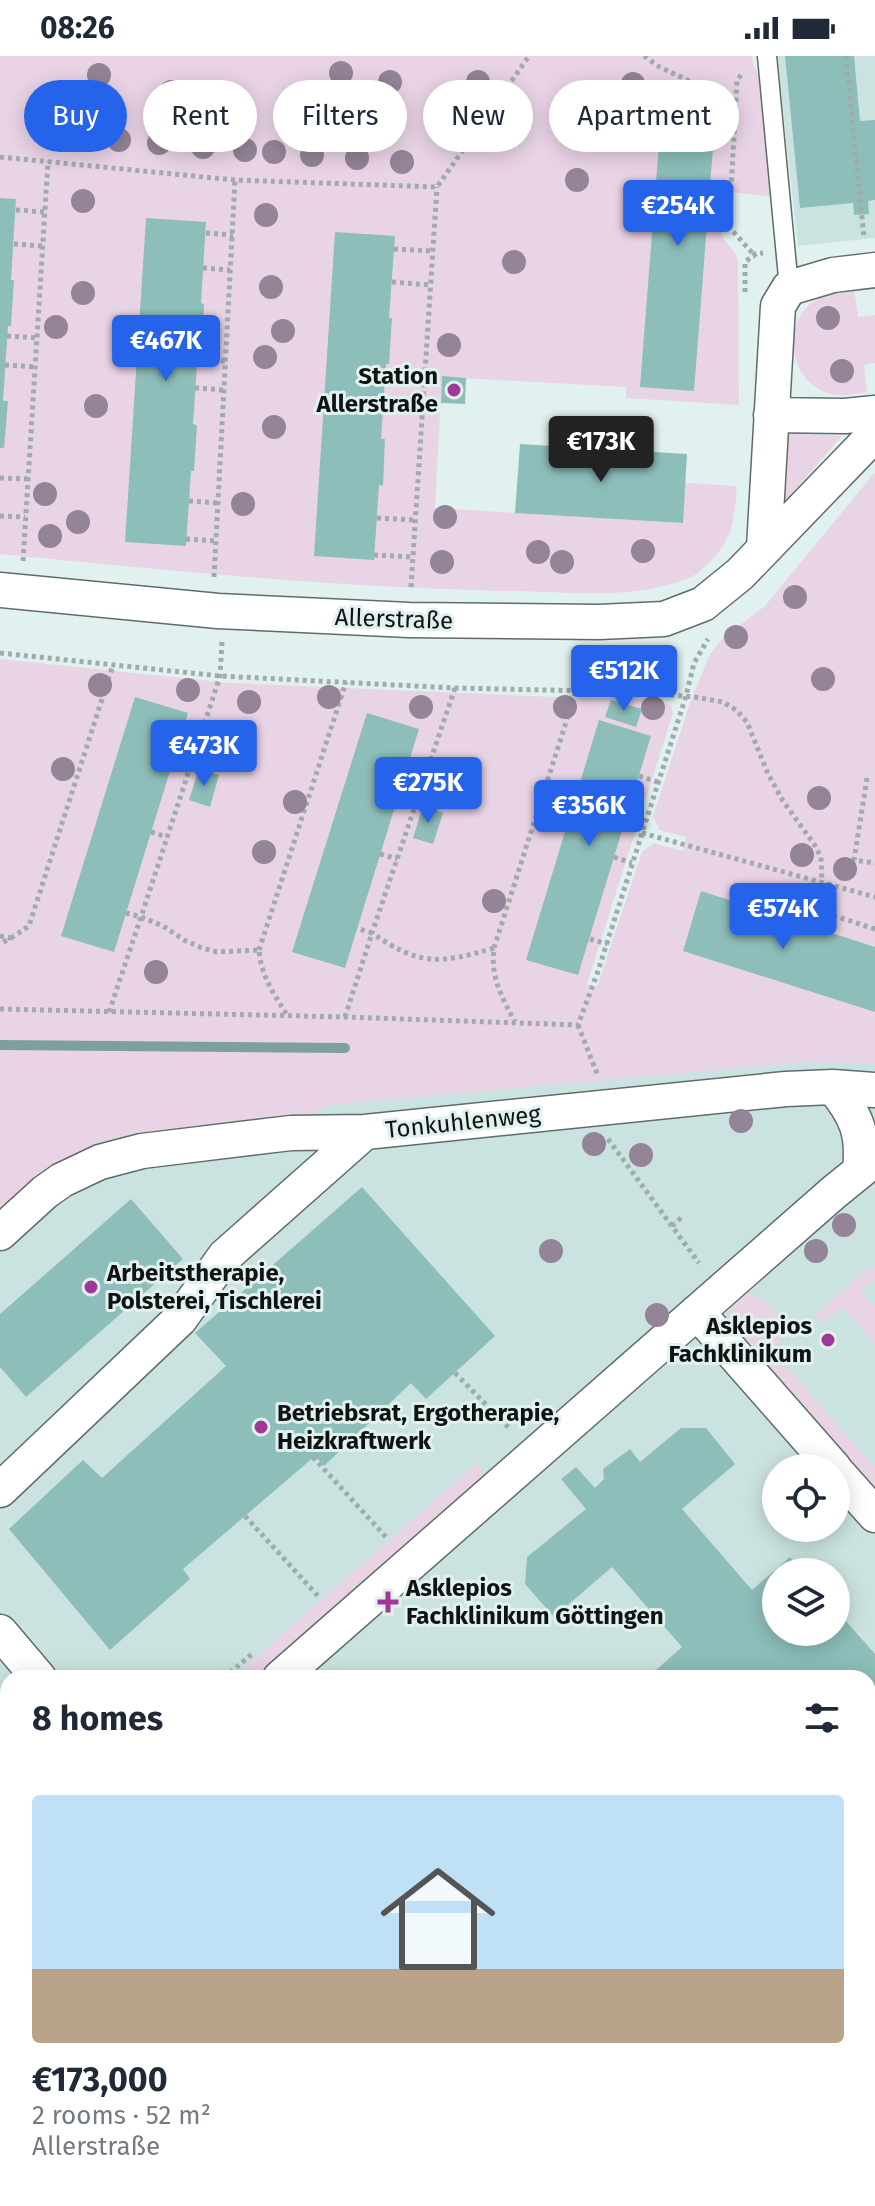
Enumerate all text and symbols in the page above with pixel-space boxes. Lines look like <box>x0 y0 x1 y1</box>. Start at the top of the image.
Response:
text: 08:26 <box>40 10 115 46</box>
chip: Buy <box>24 80 127 152</box>
chip: Rent <box>143 80 257 152</box>
chip: Filters <box>273 80 407 152</box>
chip: New <box>423 80 533 152</box>
chip: Apartment <box>549 80 739 152</box>
pin: €254K <box>622 180 734 248</box>
text: €254K <box>641 190 715 221</box>
pin: €467K <box>110 315 222 383</box>
text: €467K <box>130 325 202 356</box>
place label: Station Allerstraße <box>316 362 438 418</box>
marker: Station Allerstraße <box>445 381 463 399</box>
pin: €173K <box>545 416 657 484</box>
text: €173K <box>567 426 635 457</box>
street label: Allerstraße <box>334 603 454 635</box>
pin: €512K <box>568 645 680 713</box>
text: €512K <box>589 655 659 686</box>
pin: €473K <box>148 720 260 788</box>
text: €473K <box>169 730 239 761</box>
pin: €275K <box>372 757 484 825</box>
text: €275K <box>393 767 463 798</box>
pin: €356K <box>533 780 645 848</box>
text: €356K <box>552 790 626 821</box>
pin: €574K <box>727 883 839 951</box>
text: €574K <box>748 893 818 924</box>
street label: Tonkuhlenweg <box>384 1100 543 1144</box>
place label: Arbeitstherapie, Polsterei, Tischlerei <box>106 1259 322 1315</box>
marker: Arbeitstherapie, Polsterei, Tischlerei <box>82 1278 100 1296</box>
place label: Asklepios Fachklinikum <box>668 1312 812 1368</box>
marker: Asklepios Fachklinikum <box>819 1331 837 1349</box>
place label: Betriebsrat, Ergotherapie, Heizkraftwerk <box>277 1399 560 1455</box>
marker: Betriebsrat, Ergotherapie, Heizkraftwerk <box>252 1418 270 1436</box>
map controls <box>762 1454 850 1646</box>
button: locate <box>762 1454 850 1542</box>
button: layers <box>762 1558 850 1646</box>
place label: Asklepios Fachklinikum Göttingen <box>405 1574 664 1630</box>
marker: Asklepios Fachklinikum Göttingen <box>377 1591 399 1613</box>
icon: filters <box>800 1696 844 1740</box>
text: 8 homes <box>32 1698 163 1739</box>
icon: home <box>366 1847 510 1991</box>
text: €173,000 <box>32 2059 168 2100</box>
text: 2 rooms · 52 m² <box>32 2100 211 2131</box>
text: Allerstraße <box>32 2131 160 2162</box>

